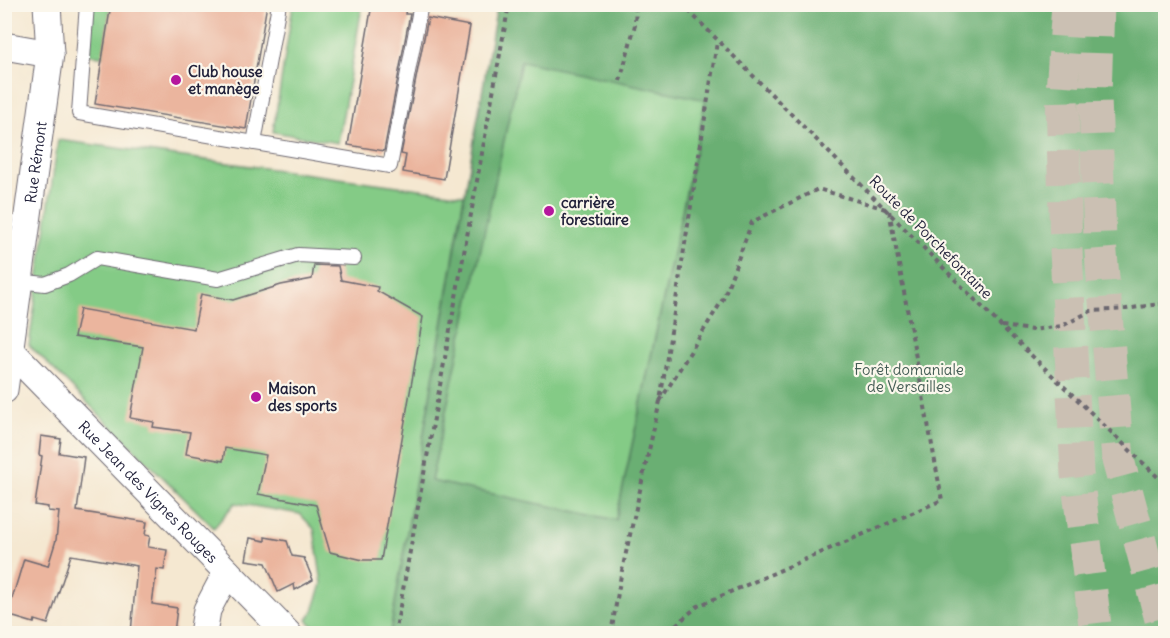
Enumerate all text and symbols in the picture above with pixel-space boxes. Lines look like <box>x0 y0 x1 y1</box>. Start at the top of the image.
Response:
place label: Club house et manège <box>188 62 263 99</box>
marker: Club house et manège <box>169 73 183 87</box>
street label: Rue Rémont <box>20 120 50 204</box>
street label: Route de Porchefontaine <box>865 171 997 303</box>
place label: carrière forestiaire <box>561 193 629 229</box>
marker: carrière forestiaire <box>542 204 556 218</box>
park label: Forêt domaniale de Versailles <box>854 360 964 396</box>
place label: Maison des sports <box>268 379 337 416</box>
marker: Maison des sports <box>249 390 263 404</box>
street label: Rue Jean des Vignes Rouges <box>75 416 223 567</box>

